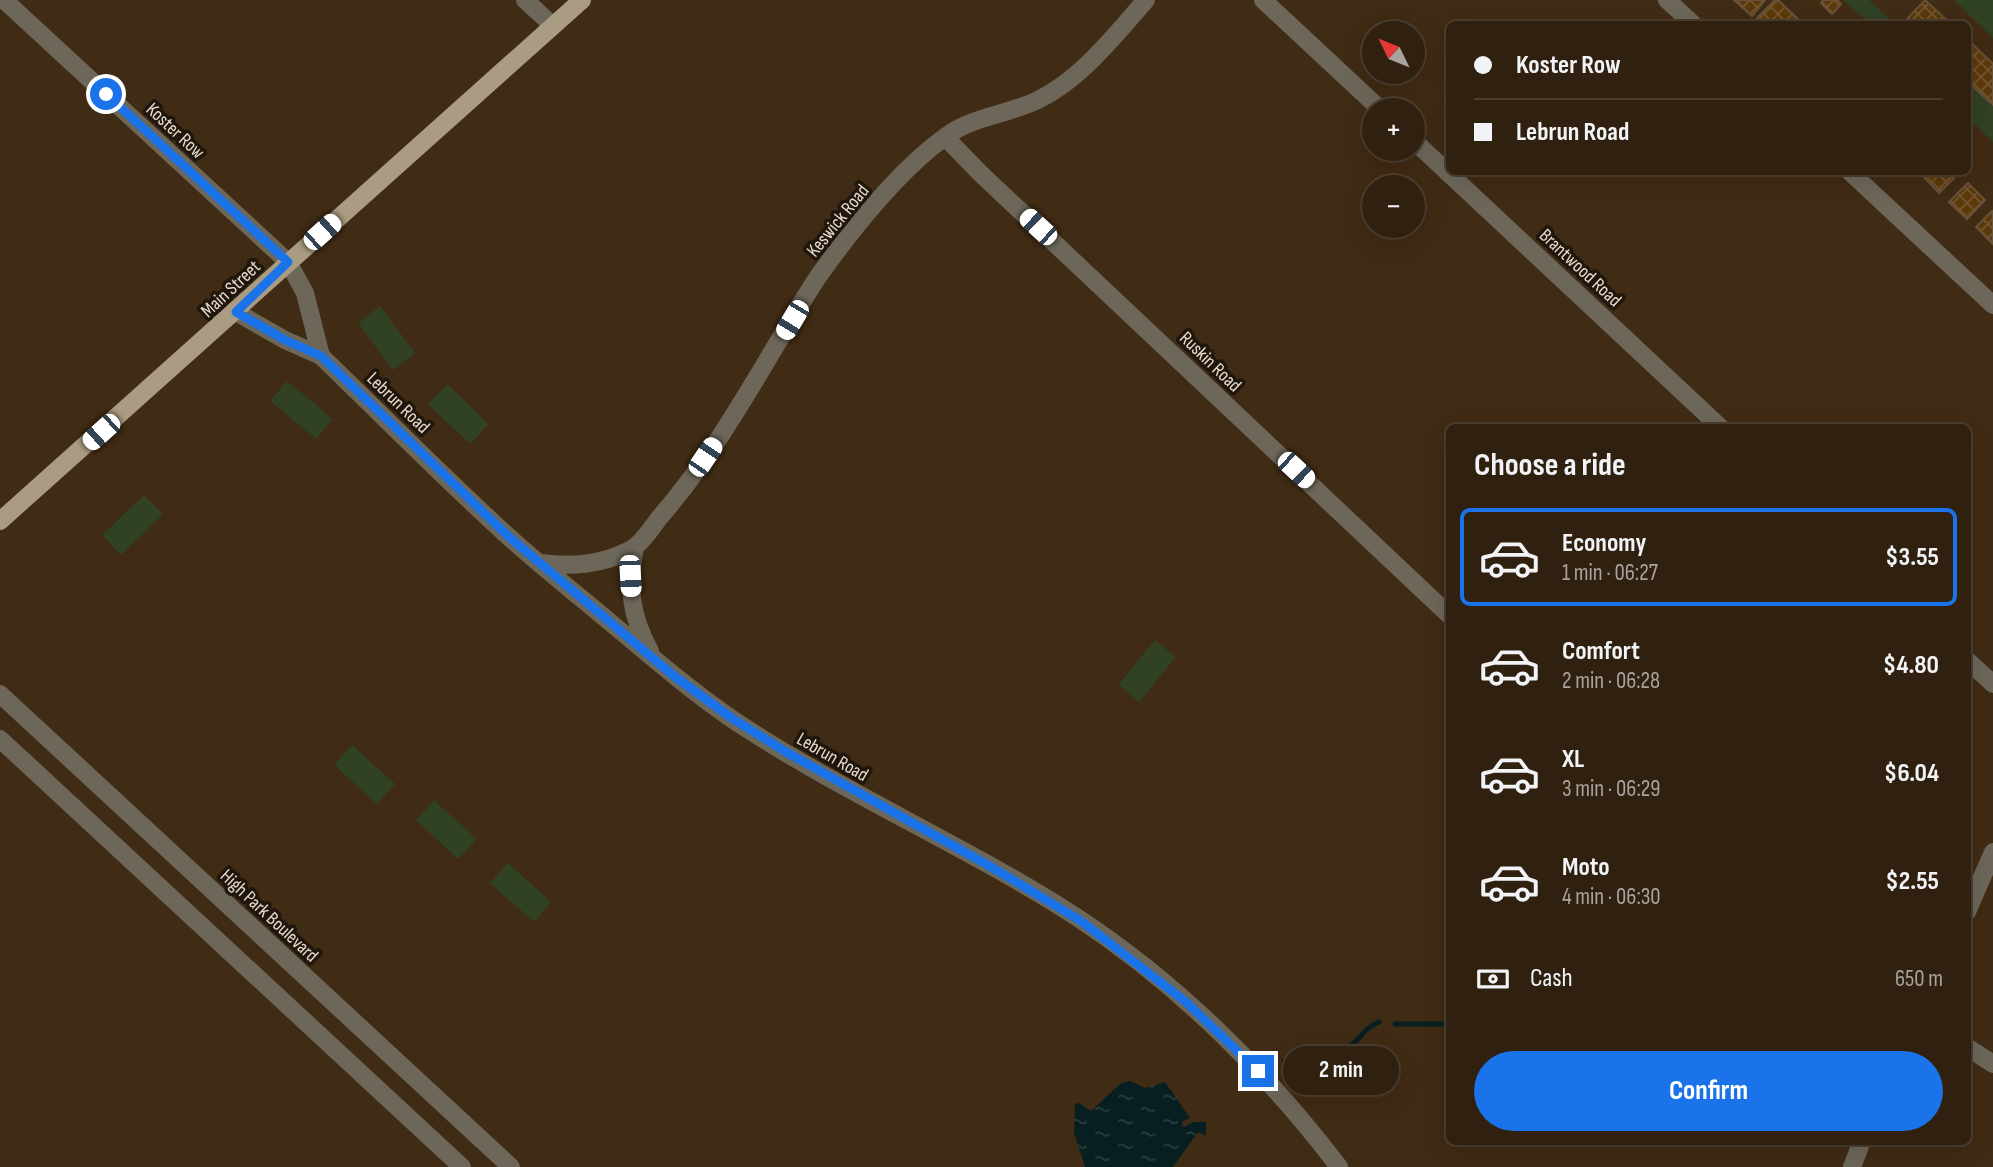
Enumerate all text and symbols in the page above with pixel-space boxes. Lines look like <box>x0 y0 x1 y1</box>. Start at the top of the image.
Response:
north arrow <box>1362 21 1424 84</box>
map controls <box>1362 21 1425 238</box>
text: Koster Row <box>1516 50 1621 81</box>
route start <box>90 78 122 110</box>
street label: Koster Row <box>141 98 209 164</box>
button: + <box>1362 98 1425 161</box>
text: Lebrun Road <box>1516 117 1629 148</box>
button: − <box>1362 175 1425 238</box>
street label: Keswick Road <box>802 180 874 262</box>
car <box>1016 205 1061 249</box>
car <box>300 210 345 254</box>
street label: Brantwood Road <box>1534 224 1626 312</box>
street label: Main Street <box>196 256 266 323</box>
car <box>773 297 812 343</box>
street label: Ruskin Road <box>1174 327 1246 397</box>
street label: Lebrun Road <box>362 368 434 439</box>
car <box>79 410 124 454</box>
car <box>685 434 726 480</box>
text: Choose a ride <box>1474 446 1626 485</box>
car <box>1274 448 1319 492</box>
icon: car <box>1478 526 1541 589</box>
text: Economy <box>1562 528 1646 559</box>
text: $3.55 <box>1885 542 1939 573</box>
car <box>619 554 642 598</box>
text: 1 min · 06:27 <box>1562 559 1658 587</box>
icon: car <box>1478 634 1541 697</box>
text: Comfort <box>1562 636 1640 667</box>
text: $4.80 <box>1883 650 1939 681</box>
text: 2 min · 06:28 <box>1562 667 1660 695</box>
street label: Lebrun Road <box>792 728 872 787</box>
icon: car <box>1478 742 1541 805</box>
text: XL <box>1562 744 1584 775</box>
text: $6.04 <box>1884 758 1939 789</box>
text: 3 min · 06:29 <box>1562 775 1660 803</box>
icon: car <box>1478 850 1541 913</box>
text: Moto <box>1562 852 1610 883</box>
street label: High Park Boulevard <box>215 865 323 967</box>
text: $2.55 <box>1886 866 1939 897</box>
text: 4 min · 06:30 <box>1562 883 1661 911</box>
icon: cash <box>1474 960 1512 998</box>
text: Cash <box>1530 963 1573 994</box>
text: 650 m <box>1895 965 1943 993</box>
callout: 2 min <box>1282 1046 1398 1096</box>
button: Confirm <box>1474 1051 1943 1131</box>
route end <box>1242 1055 1274 1087</box>
text: 2 min <box>1319 1056 1363 1084</box>

